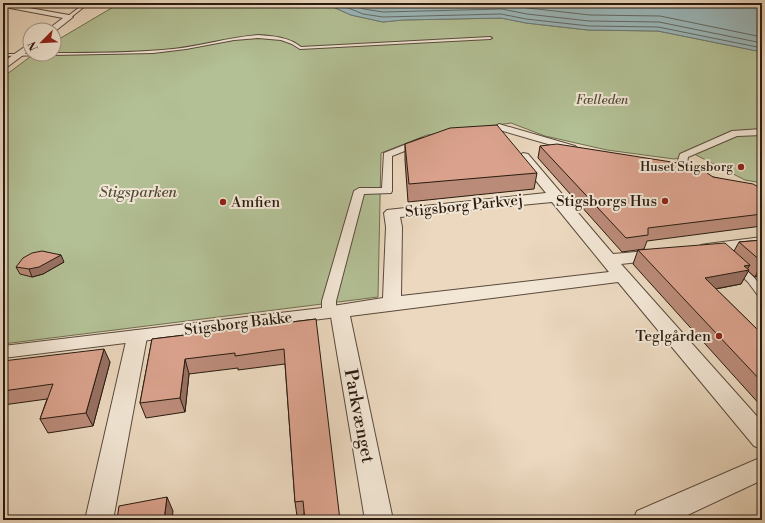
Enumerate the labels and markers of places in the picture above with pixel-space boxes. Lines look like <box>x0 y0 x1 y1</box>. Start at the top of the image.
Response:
place label: Huset Stigsborg <box>640 159 733 175</box>
marker: Huset Stigsborg <box>736 162 746 172</box>
place label: Stigsborgs Hus <box>556 192 657 211</box>
place label: Amfien <box>230 193 280 212</box>
marker: Stigsborgs Hus <box>660 196 670 206</box>
marker: Amfien <box>218 197 228 207</box>
place label: Teglgården <box>635 327 711 346</box>
marker: Teglgården <box>714 331 724 341</box>

